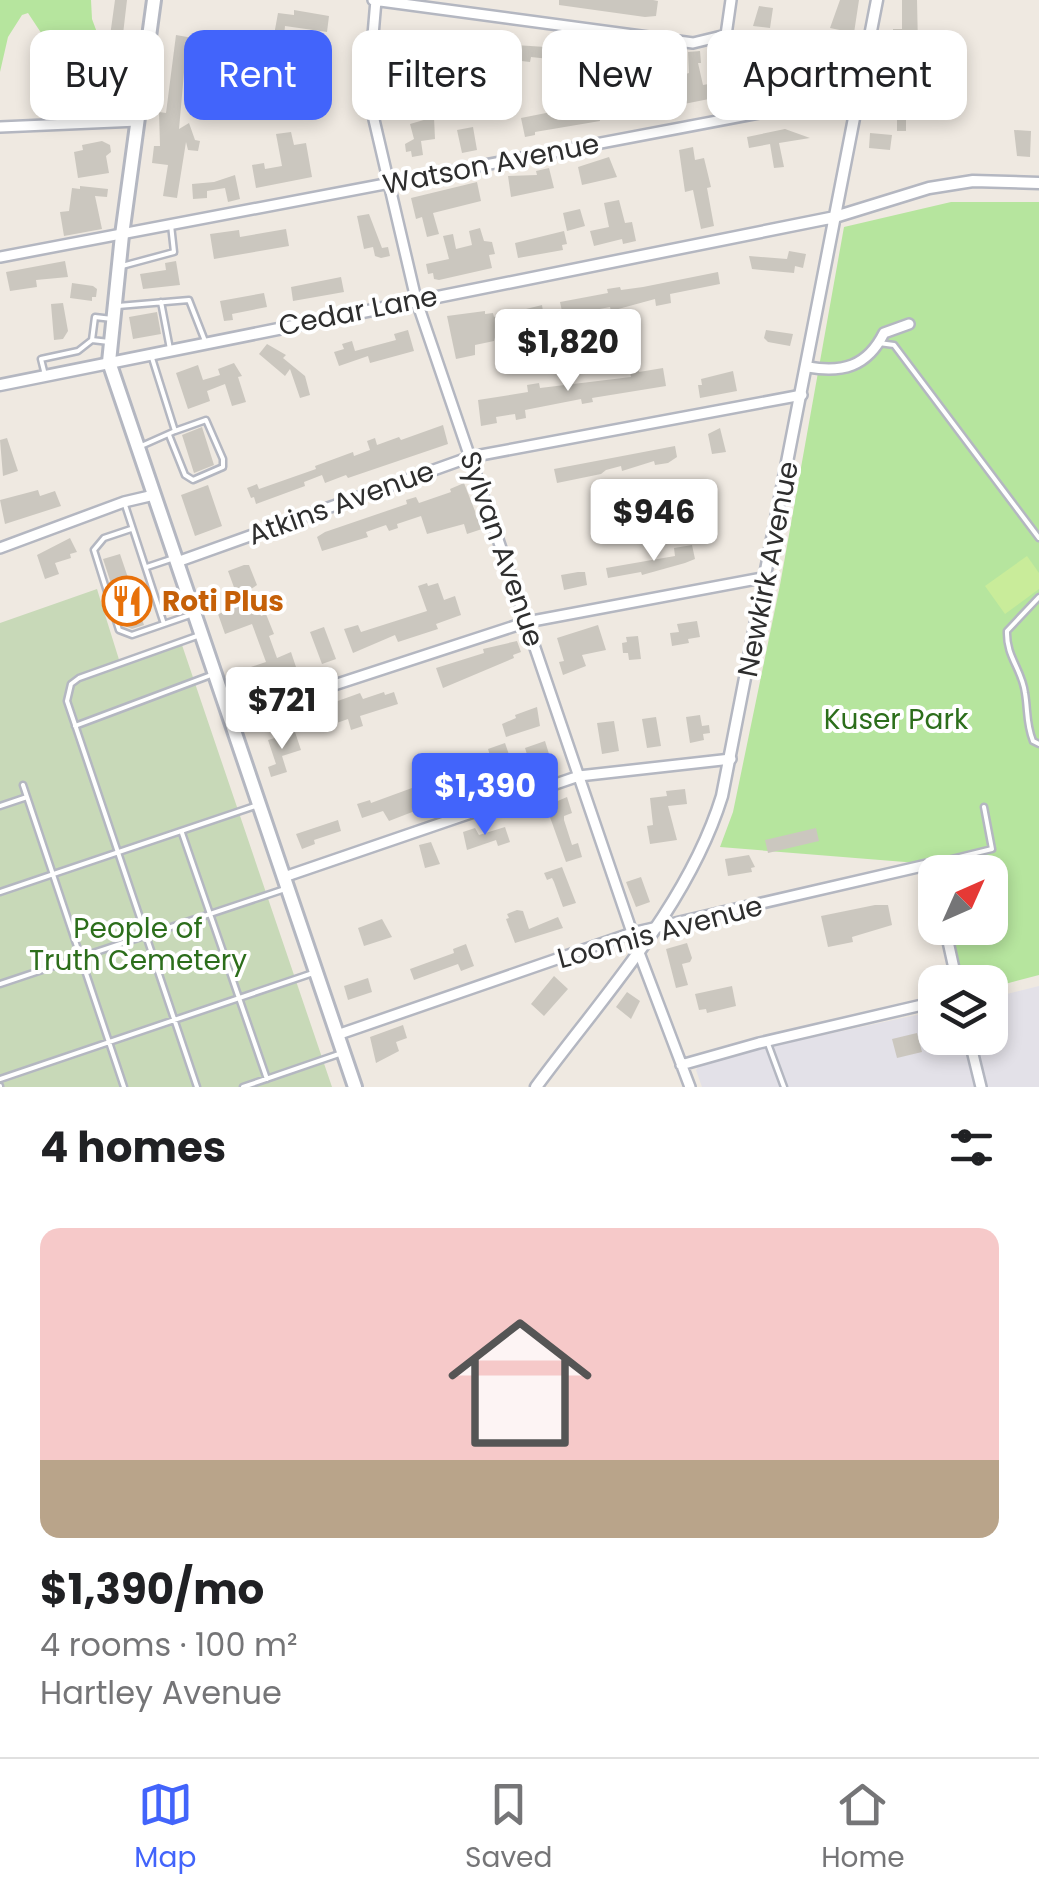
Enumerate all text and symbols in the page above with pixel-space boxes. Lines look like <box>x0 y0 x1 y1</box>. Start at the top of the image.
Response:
chip: Buy <box>30 30 164 120</box>
chip: Rent <box>184 30 332 120</box>
chip: Filters <box>352 30 522 120</box>
chip: New <box>542 30 687 120</box>
chip: Apartment <box>707 30 967 120</box>
street label: Watson Avenue <box>380 124 602 204</box>
street label: Cedar Lane <box>275 276 441 346</box>
pin: $1,820 <box>487 309 649 394</box>
text: $1,820 <box>517 319 619 364</box>
street label: Sylvan Avenue <box>450 446 554 652</box>
street label: Atkins Avenue <box>242 451 440 555</box>
street label: Newkirk Avenue <box>728 458 808 680</box>
pin: $946 <box>595 479 713 564</box>
text: $946 <box>613 489 695 534</box>
restaurant icon: Roti Plus <box>101 575 153 627</box>
place label: Roti Plus <box>162 582 284 621</box>
pin: $721 <box>223 667 341 752</box>
text: $721 <box>248 677 316 722</box>
park label: Kuser Park <box>824 700 969 739</box>
pin: $1,390 <box>404 753 566 838</box>
text: $1,390 <box>434 763 536 808</box>
north arrow <box>918 855 1008 945</box>
map controls <box>918 855 1008 1055</box>
street label: Loomis Avenue <box>553 886 767 978</box>
park label: People of Truth Cemetery <box>29 909 247 980</box>
button: layers <box>918 965 1008 1055</box>
text: 4 homes <box>40 1118 226 1177</box>
icon: filters <box>944 1120 999 1175</box>
icon: home <box>430 1293 610 1473</box>
text: $1,390/mo <box>40 1560 264 1619</box>
text: 4 rooms · 100 m² <box>40 1622 298 1667</box>
text: Hartley Avenue <box>40 1670 282 1715</box>
tab: Map <box>134 1777 196 1879</box>
tab: Saved <box>465 1777 552 1879</box>
tab: Home <box>821 1777 905 1879</box>

